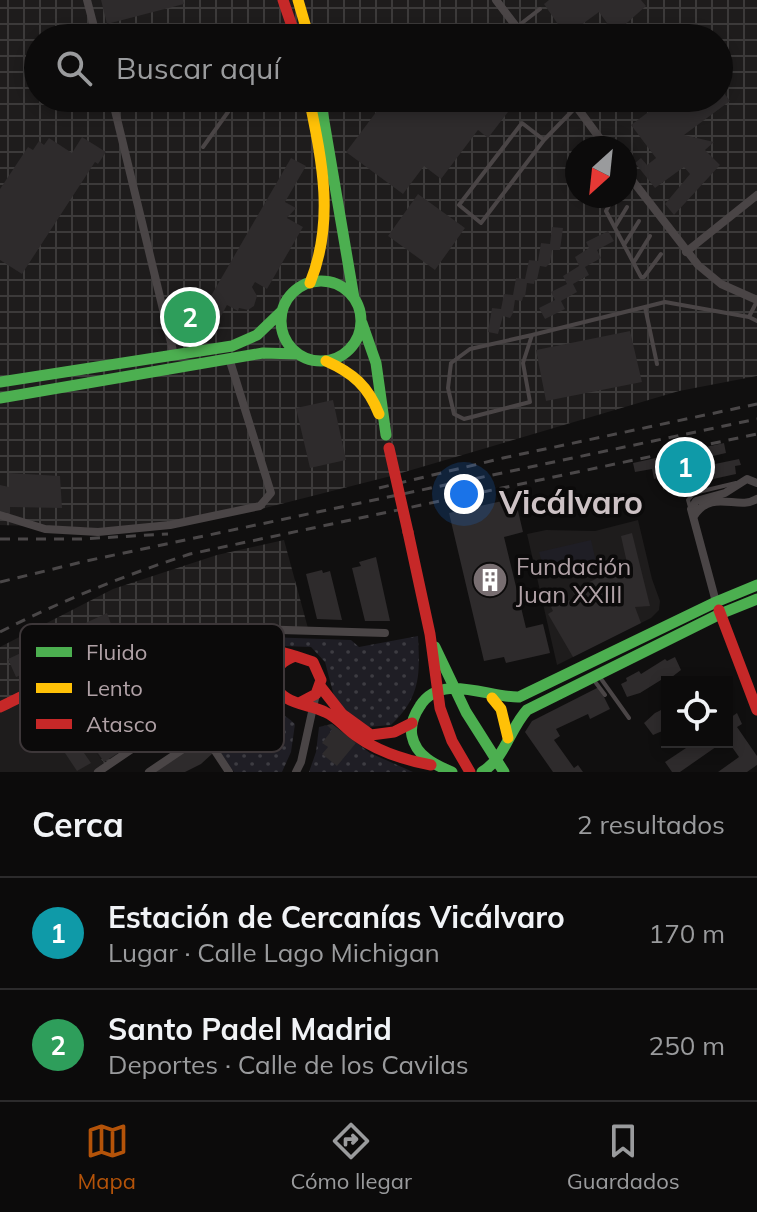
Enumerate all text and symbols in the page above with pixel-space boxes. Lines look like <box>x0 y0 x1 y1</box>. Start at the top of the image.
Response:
search box <box>24 24 733 112</box>
icon: search <box>52 46 96 90</box>
text: Buscar aquí <box>116 49 281 87</box>
north arrow <box>565 136 637 208</box>
pin: 2 <box>164 287 216 347</box>
pin: 1 <box>659 437 711 497</box>
your location <box>444 474 484 514</box>
district label: Vicálvaro <box>498 482 643 522</box>
place label: Fundación Juan XXIII <box>516 551 631 609</box>
building icon: Fundación Juan XXIII <box>471 561 509 599</box>
legend <box>20 624 284 752</box>
text: Fluido <box>86 638 147 666</box>
text: Lento <box>86 674 143 702</box>
map controls <box>661 676 733 748</box>
button: locate <box>661 676 733 748</box>
text: Atasco <box>86 710 157 738</box>
text: Cerca <box>32 803 124 846</box>
text: 2 resultados <box>577 808 725 841</box>
text: Estación de Cercanías Vicálvaro <box>108 898 565 936</box>
text: 1 <box>50 917 66 950</box>
text: 170 m <box>649 917 725 950</box>
text: Lugar · Calle Lago Michigan <box>108 936 440 969</box>
text: Santo Padel Madrid <box>108 1010 392 1048</box>
text: 2 <box>50 1029 66 1062</box>
text: 250 m <box>649 1029 725 1062</box>
text: Deportes · Calle de los Cavilas <box>108 1048 469 1081</box>
tab: Mapa <box>77 1119 136 1195</box>
tab: Cómo llegar <box>291 1119 412 1195</box>
tab: Guardados <box>567 1119 680 1195</box>

